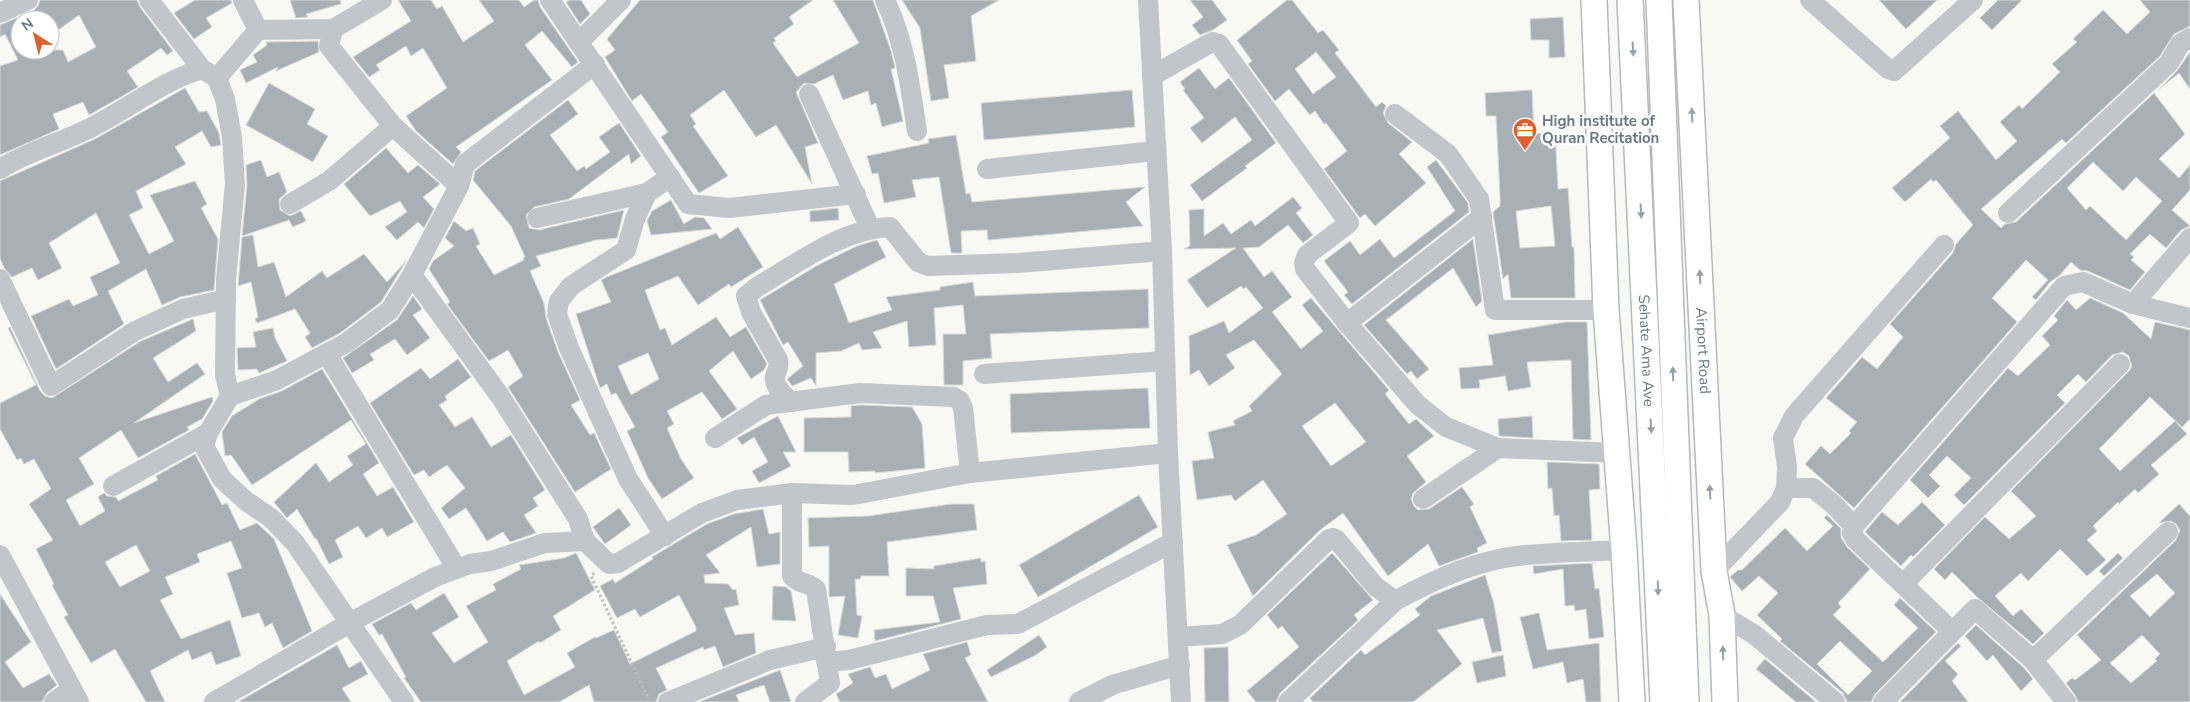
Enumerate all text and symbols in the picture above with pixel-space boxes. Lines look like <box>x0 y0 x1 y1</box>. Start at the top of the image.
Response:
north arrow <box>10 10 60 60</box>
text: N <box>18 14 37 36</box>
one-way arrow <box>1629 41 1637 57</box>
one-way arrow <box>1687 106 1695 122</box>
place label: High institute of Quran Recitation <box>1542 111 1659 148</box>
office icon: High institute of Quran Recitation <box>1512 117 1538 151</box>
one-way arrow <box>1637 203 1645 219</box>
one-way arrow <box>1695 269 1703 285</box>
street label: Sehate Ama Ave <box>1634 294 1659 407</box>
street label: Airport Road <box>1691 307 1715 394</box>
one-way arrow <box>1669 365 1677 381</box>
one-way arrow <box>1648 418 1656 434</box>
one-way arrow <box>1706 483 1714 499</box>
one-way arrow <box>1655 580 1663 596</box>
one-way arrow <box>1719 645 1727 661</box>

